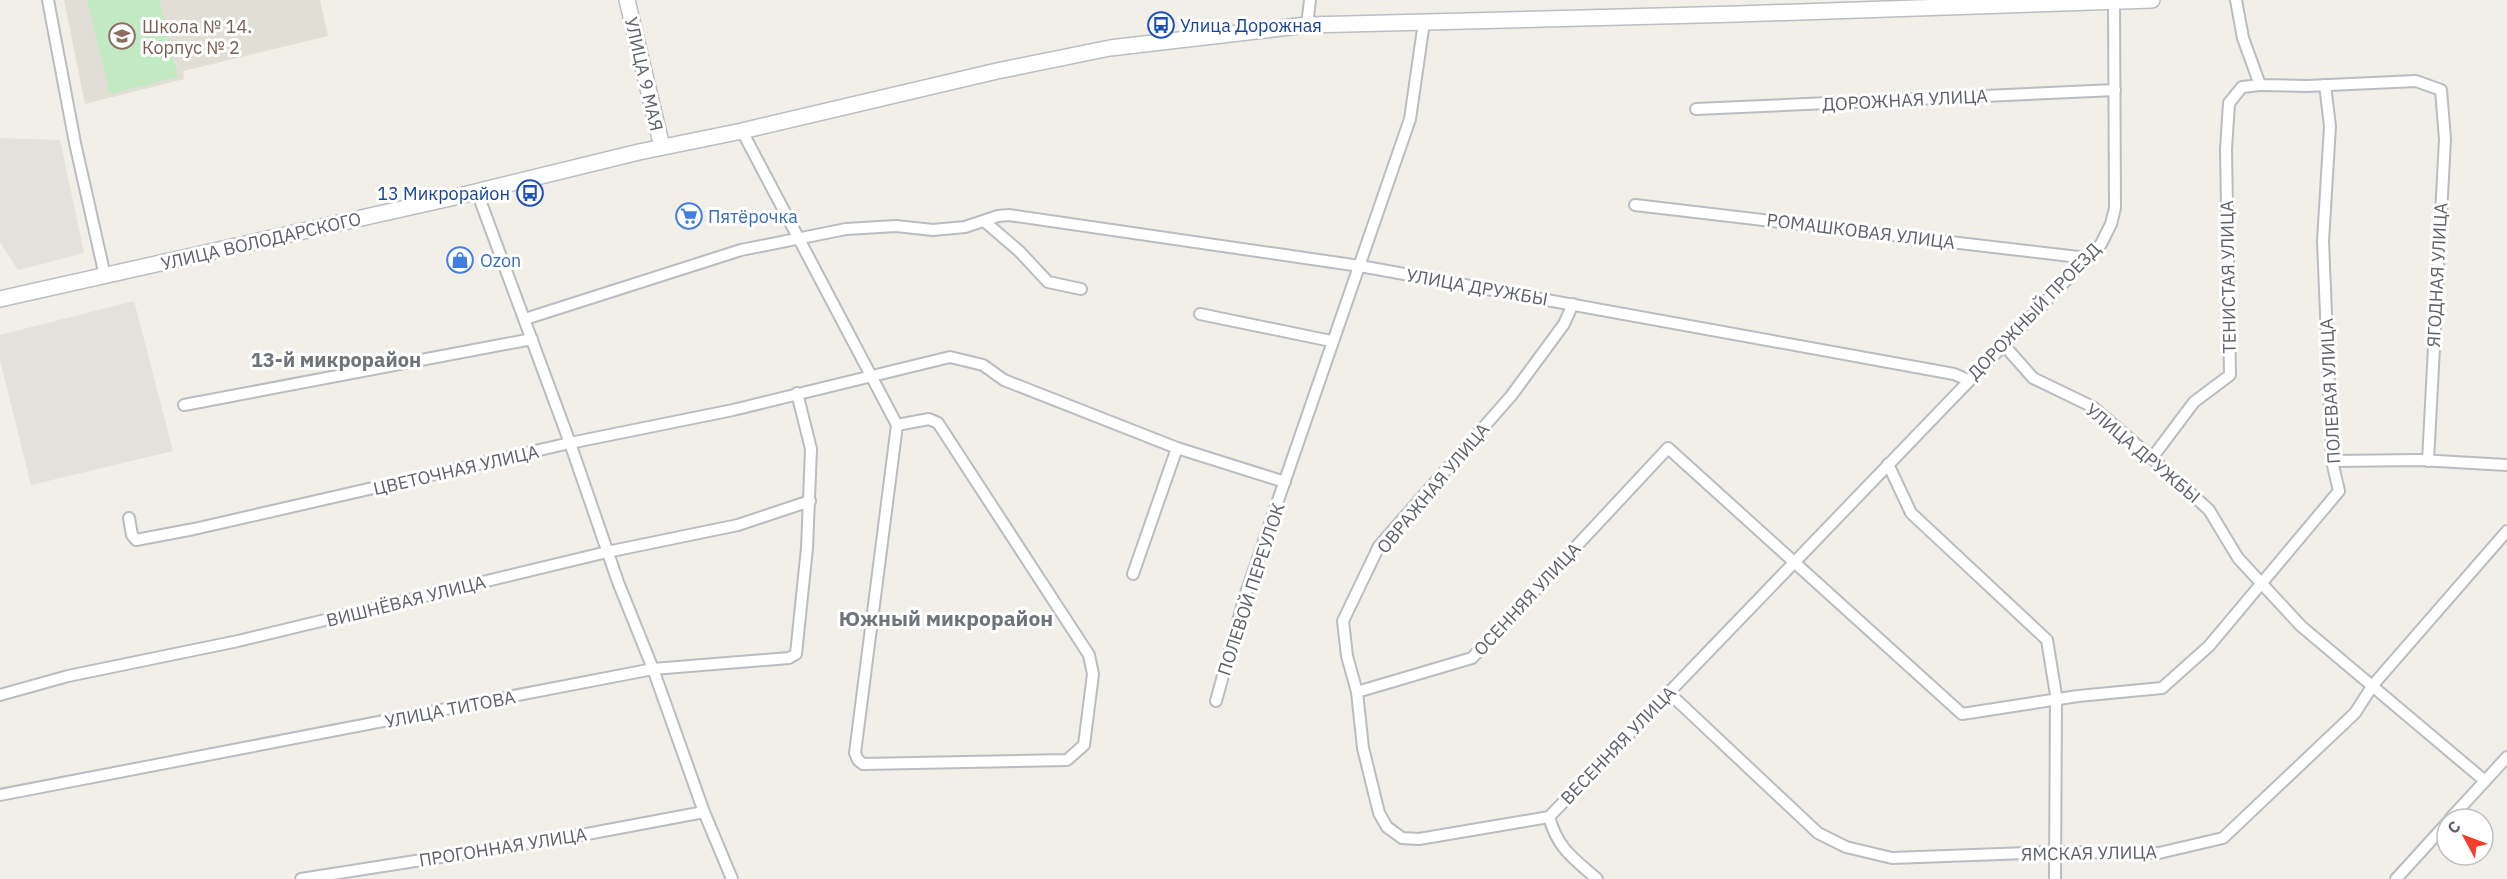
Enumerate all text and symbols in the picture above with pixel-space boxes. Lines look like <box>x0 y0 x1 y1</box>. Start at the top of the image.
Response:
bus stop icon: Улица Дорожная <box>1146 10 1176 40</box>
place label: Улица Дорожная <box>1180 14 1322 37</box>
place label: Школа № 14. Корпус № 2 <box>142 15 252 59</box>
street label: УЛИЦА 9 МАЯ <box>620 15 668 133</box>
school or university icon: Школа № 14. Корпус № 2 <box>107 21 137 51</box>
street label: ДОРОЖНАЯ УЛИЦА <box>1822 84 1989 116</box>
bus stop icon: 13 Микрорайон <box>515 178 545 208</box>
place label: 13 Микрорайон <box>377 182 510 205</box>
street label: ТЕНИСТАЯ УЛИЦА <box>2215 200 2241 354</box>
supermarket icon: Пятёрочка <box>674 201 704 231</box>
street label: ЯГОДНАЯ УЛИЦА <box>2422 202 2452 348</box>
place label: Пятёрочка <box>708 205 798 228</box>
street label: УЛИЦА ВОЛОДАРСКОГО <box>159 207 363 275</box>
street label: РОМАШКОВАЯ УЛИЦА <box>1765 208 1957 254</box>
street label: ДОРОЖНЫЙ ПРОЕЗД <box>1963 238 2105 384</box>
shop icon: Ozon <box>445 245 475 275</box>
place label: Ozon <box>480 249 521 272</box>
street label: УЛИЦА ДРУЖБЫ <box>1404 263 1550 311</box>
street label: ПОЛЕВАЯ УЛИЦА <box>2315 317 2345 465</box>
district label: 13-й микрорайон <box>251 346 421 373</box>
street label: УЛИЦА ДРУЖБЫ <box>2081 398 2205 508</box>
street label: ОВРАЖНАЯ УЛИЦА <box>1372 418 1495 558</box>
street label: ЦВЕТОЧНАЯ УЛИЦА <box>371 440 541 500</box>
street label: ПОЛЕВОЙ ПЕРЕУЛОК <box>1212 500 1290 678</box>
street label: ОСЕННЯЯ УЛИЦА <box>1469 537 1586 660</box>
street label: ВИШНЁВАЯ УЛИЦА <box>324 570 488 632</box>
district label: Южный микрорайон <box>839 604 1053 632</box>
street label: ВЕСЕННЯЯ УЛИЦА <box>1555 681 1681 809</box>
street label: УЛИЦА ТИТОВА <box>383 685 518 733</box>
north arrow <box>2435 807 2495 867</box>
text: С <box>2443 817 2465 838</box>
street label: ПРОГОННАЯ УЛИЦА <box>417 822 589 872</box>
street label: ЯМСКАЯ УЛИЦА <box>2021 840 2158 866</box>

